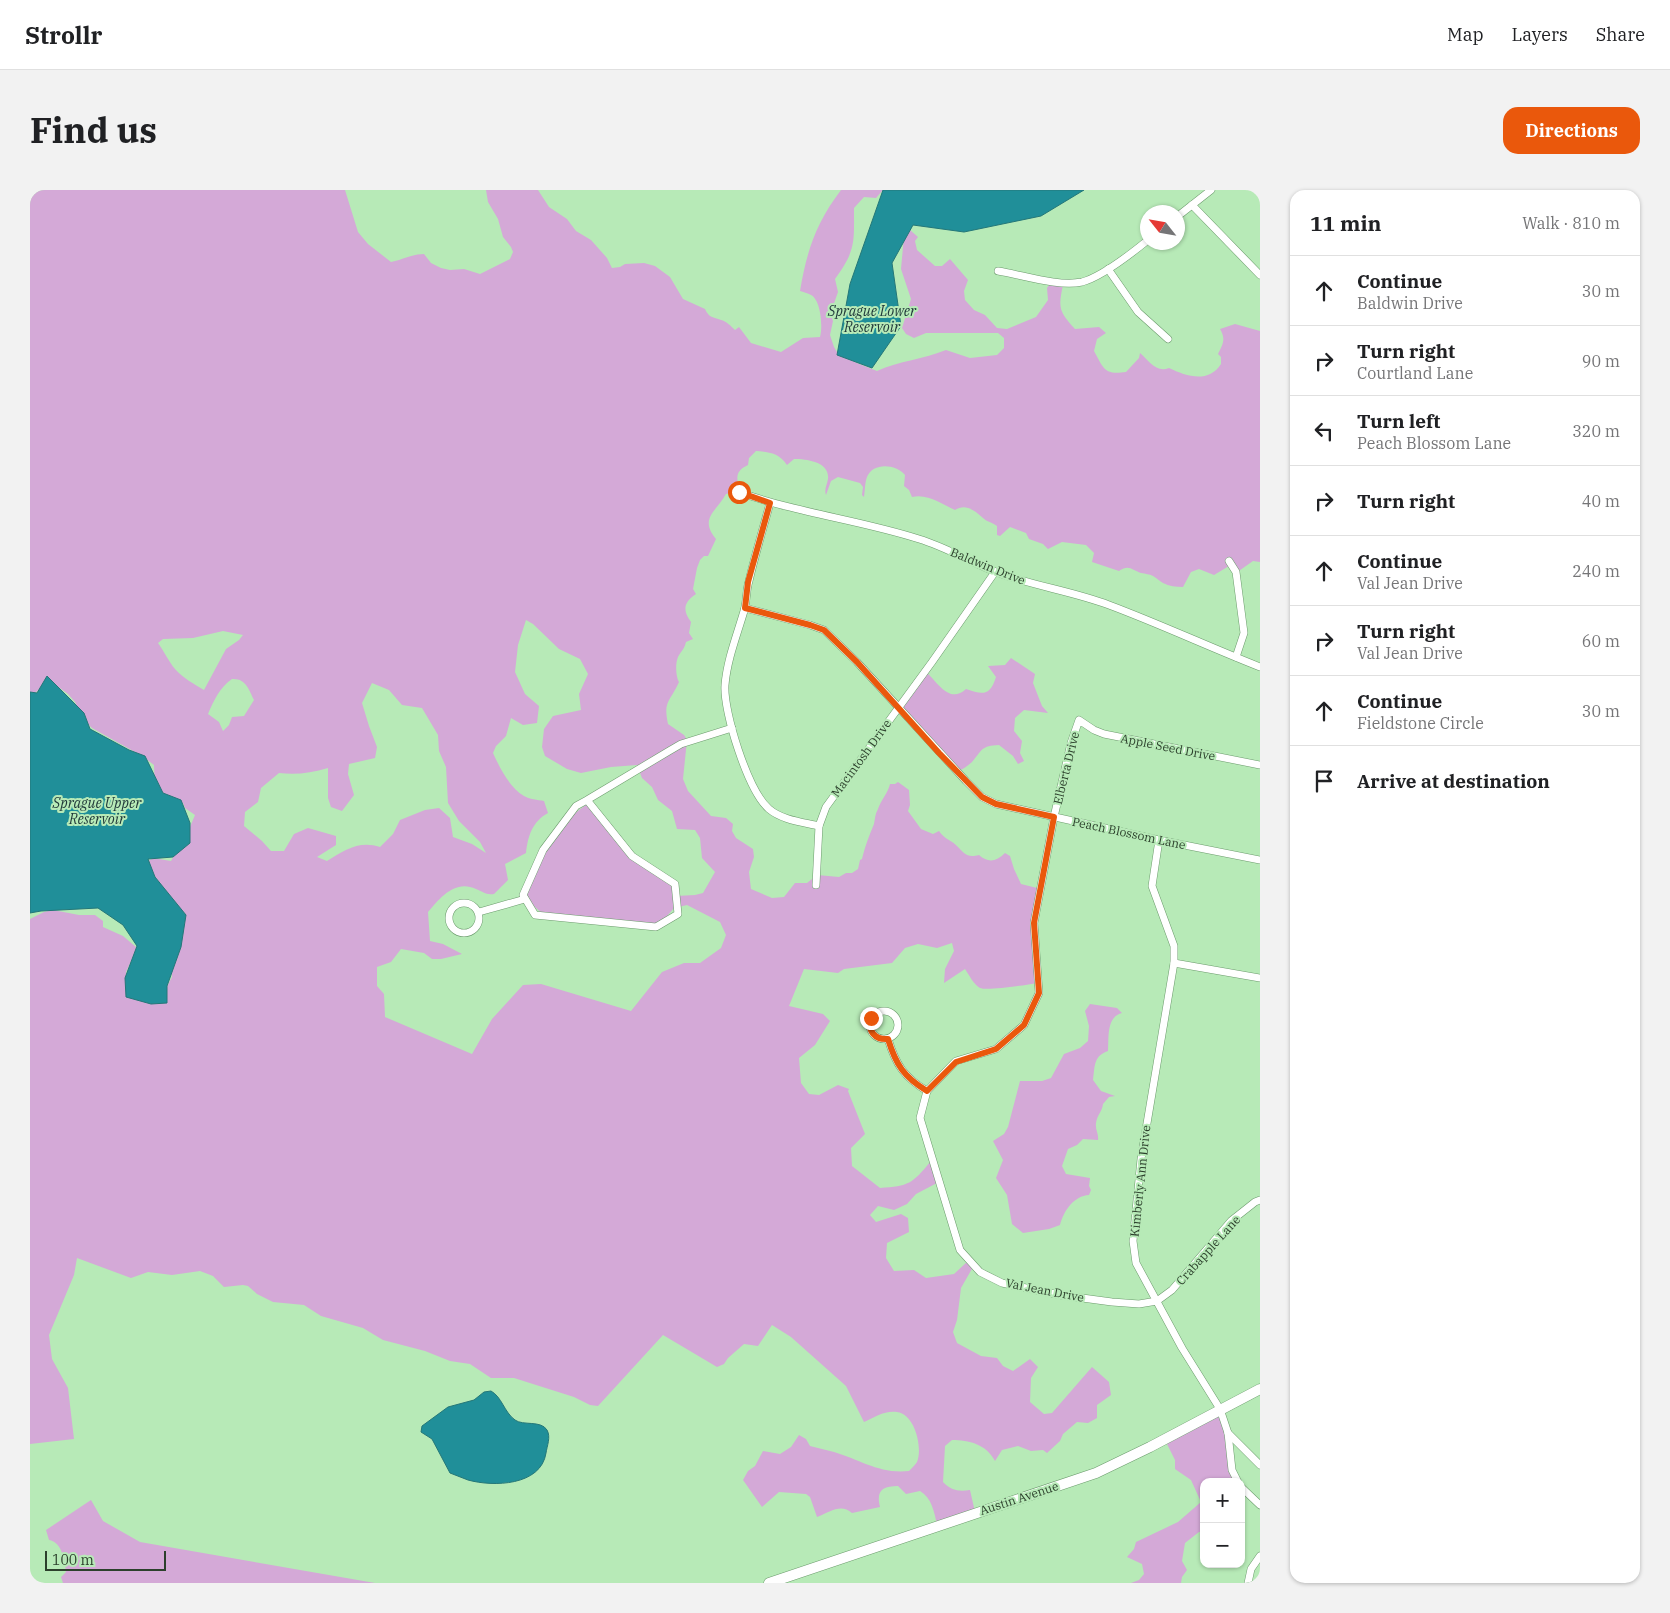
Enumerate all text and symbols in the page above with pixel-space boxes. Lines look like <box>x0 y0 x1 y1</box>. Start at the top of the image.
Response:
text: Strollr <box>25 19 102 51</box>
text: Map <box>1447 23 1484 46</box>
text: Layers <box>1512 23 1568 46</box>
text: Share <box>1596 23 1645 46</box>
text: Find us <box>30 107 157 153</box>
button: Directions <box>1503 107 1640 154</box>
north arrow <box>1140 205 1185 250</box>
text: 11 min <box>1310 209 1381 237</box>
text: Walk · 810 m <box>1522 213 1620 233</box>
text: Continue <box>1357 269 1442 293</box>
icon: ahead <box>1310 277 1338 305</box>
text: 30 m <box>1582 281 1620 301</box>
text: Baldwin Drive <box>1357 293 1463 313</box>
water label: Sprague Lower Reservoir <box>827 302 917 336</box>
text: Turn right <box>1357 339 1455 363</box>
icon: right <box>1310 347 1338 375</box>
text: 90 m <box>1582 351 1620 371</box>
text: Courtland Lane <box>1357 363 1473 383</box>
text: Turn left <box>1357 409 1440 433</box>
icon: left <box>1310 417 1338 445</box>
text: 320 m <box>1572 421 1620 441</box>
text: Peach Blossom Lane <box>1357 433 1511 453</box>
route start <box>728 481 751 504</box>
icon: right <box>1310 487 1338 515</box>
text: Turn right <box>1357 489 1455 513</box>
text: 40 m <box>1582 491 1620 511</box>
street label: Baldwin Drive <box>948 544 1028 588</box>
text: Continue <box>1357 549 1442 573</box>
icon: ahead <box>1310 557 1338 585</box>
text: 240 m <box>1572 561 1620 581</box>
text: Val Jean Drive <box>1357 573 1463 593</box>
text: Turn right <box>1357 619 1455 643</box>
icon: right <box>1310 627 1338 655</box>
text: 60 m <box>1582 631 1620 651</box>
text: Val Jean Drive <box>1357 643 1463 663</box>
text: Continue <box>1357 689 1442 713</box>
icon: ahead <box>1310 697 1338 725</box>
text: 30 m <box>1582 701 1620 721</box>
text: Fieldstone Circle <box>1357 713 1484 733</box>
street label: Macintosh Drive <box>828 716 894 800</box>
street label: Elberta Drive <box>1050 730 1082 806</box>
street label: Apple Seed Drive <box>1119 730 1217 764</box>
icon: arrive <box>1310 767 1338 795</box>
text: Arrive at destination <box>1357 769 1550 793</box>
water label: Sprague Upper Reservoir <box>52 794 142 828</box>
street label: Peach Blossom Lane <box>1071 814 1187 852</box>
route end <box>860 1007 883 1030</box>
street label: Kimberly Ann Drive <box>1127 1124 1153 1238</box>
street label: Crabapple Lane <box>1173 1212 1243 1288</box>
street label: Val Jean Drive <box>1005 1275 1085 1305</box>
street label: Austin Avenue <box>978 1478 1060 1518</box>
map controls <box>1200 1478 1245 1568</box>
button: + <box>1200 1478 1245 1523</box>
button: − <box>1200 1523 1245 1568</box>
scale bar <box>45 1548 166 1571</box>
text: 100 m <box>52 1551 94 1569</box>

